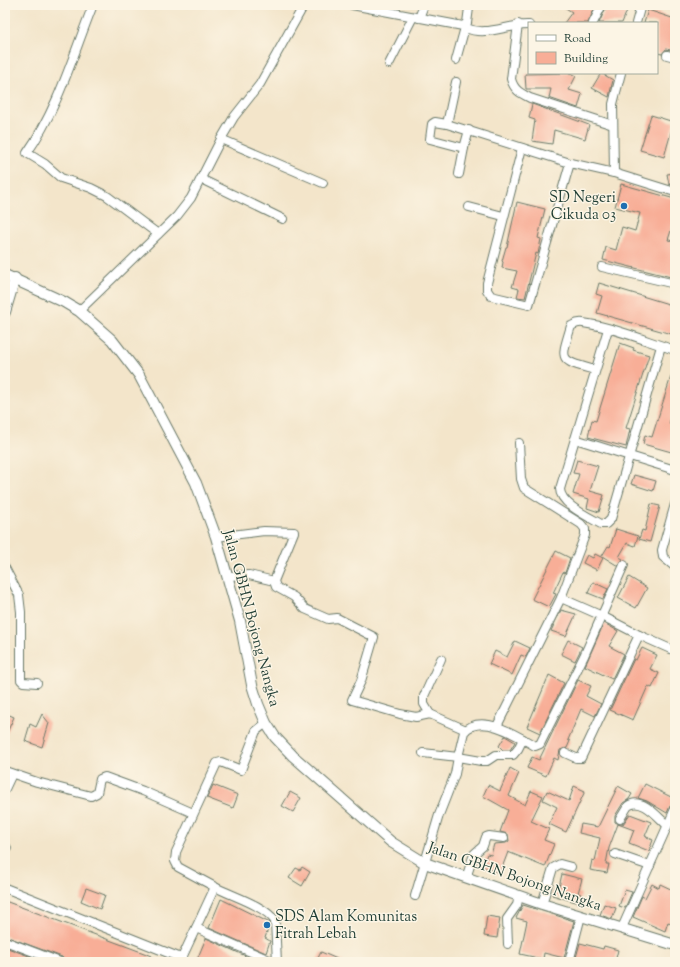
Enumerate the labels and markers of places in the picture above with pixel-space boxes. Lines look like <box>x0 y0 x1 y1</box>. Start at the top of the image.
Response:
place label: SD Negeri Cikuda 03 <box>549 188 616 226</box>
marker: SD Negeri Cikuda 03 <box>619 201 629 211</box>
place label: SDS Alam Komunitas Fitrah Lebah <box>275 907 417 945</box>
marker: SDS Alam Komunitas Fitrah Lebah <box>262 920 272 930</box>

